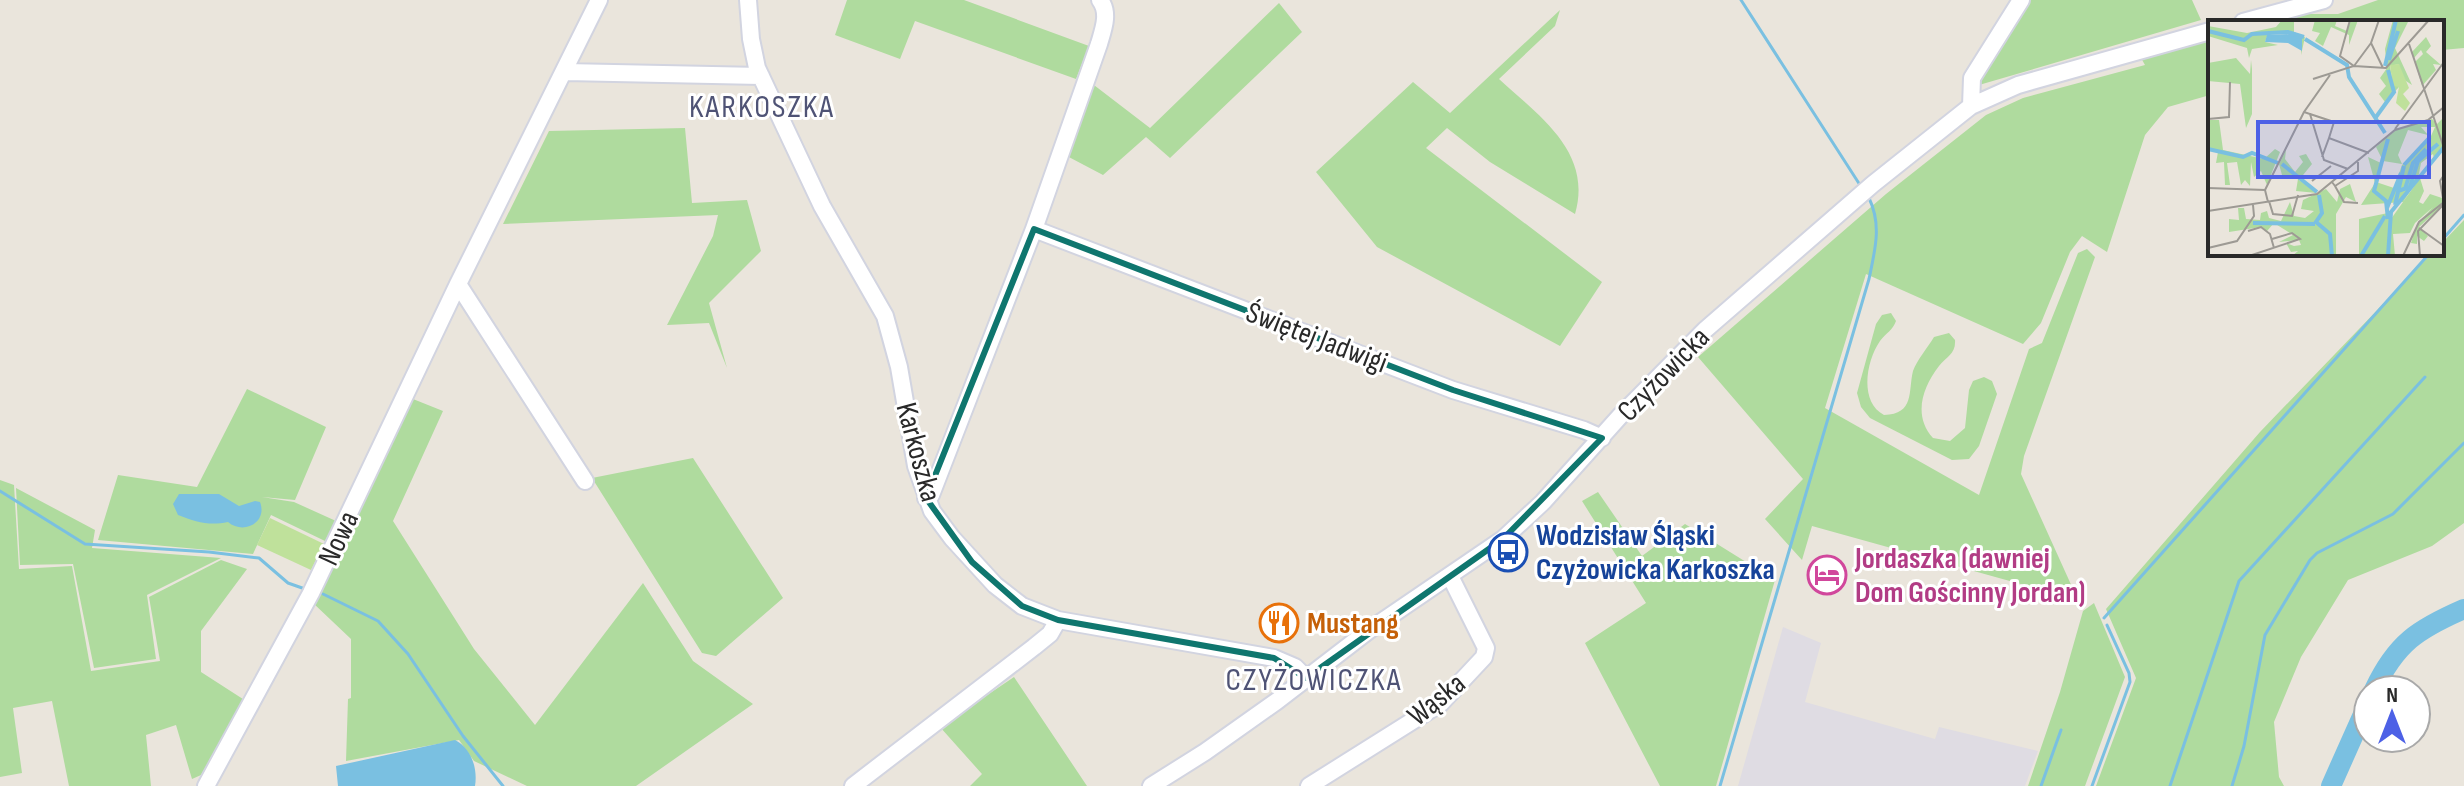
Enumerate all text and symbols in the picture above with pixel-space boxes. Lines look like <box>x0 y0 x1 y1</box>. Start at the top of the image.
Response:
inset map <box>2208 20 2444 256</box>
district label: KARKOSZKA <box>689 88 835 127</box>
street label: Świętej Jadwigi <box>1241 295 1392 381</box>
street label: Czyżowicka <box>1610 320 1717 429</box>
street label: Karkoszka <box>888 399 949 506</box>
street label: Nowa <box>311 506 367 571</box>
place label: Wodzisław Śląski Czyżowicka Karkoszka <box>1536 518 1775 588</box>
bus stop icon: Wodzisław Śląski Czyżowicka Karkoszka <box>1487 531 1529 573</box>
place label: Jordaszka (dawniej Dom Gościnny Jordan) <box>1854 541 2085 611</box>
hotel icon: Jordaszka (dawniej Dom Gościnny Jordan) <box>1806 554 1848 596</box>
restaurant icon: Mustang <box>1258 602 1300 644</box>
place label: Mustang <box>1307 606 1399 642</box>
district label: CZYŻOWICZKA <box>1225 661 1403 700</box>
street label: Wąska <box>1400 666 1473 734</box>
north arrow <box>2352 674 2432 754</box>
text: N <box>2386 682 2398 709</box>

